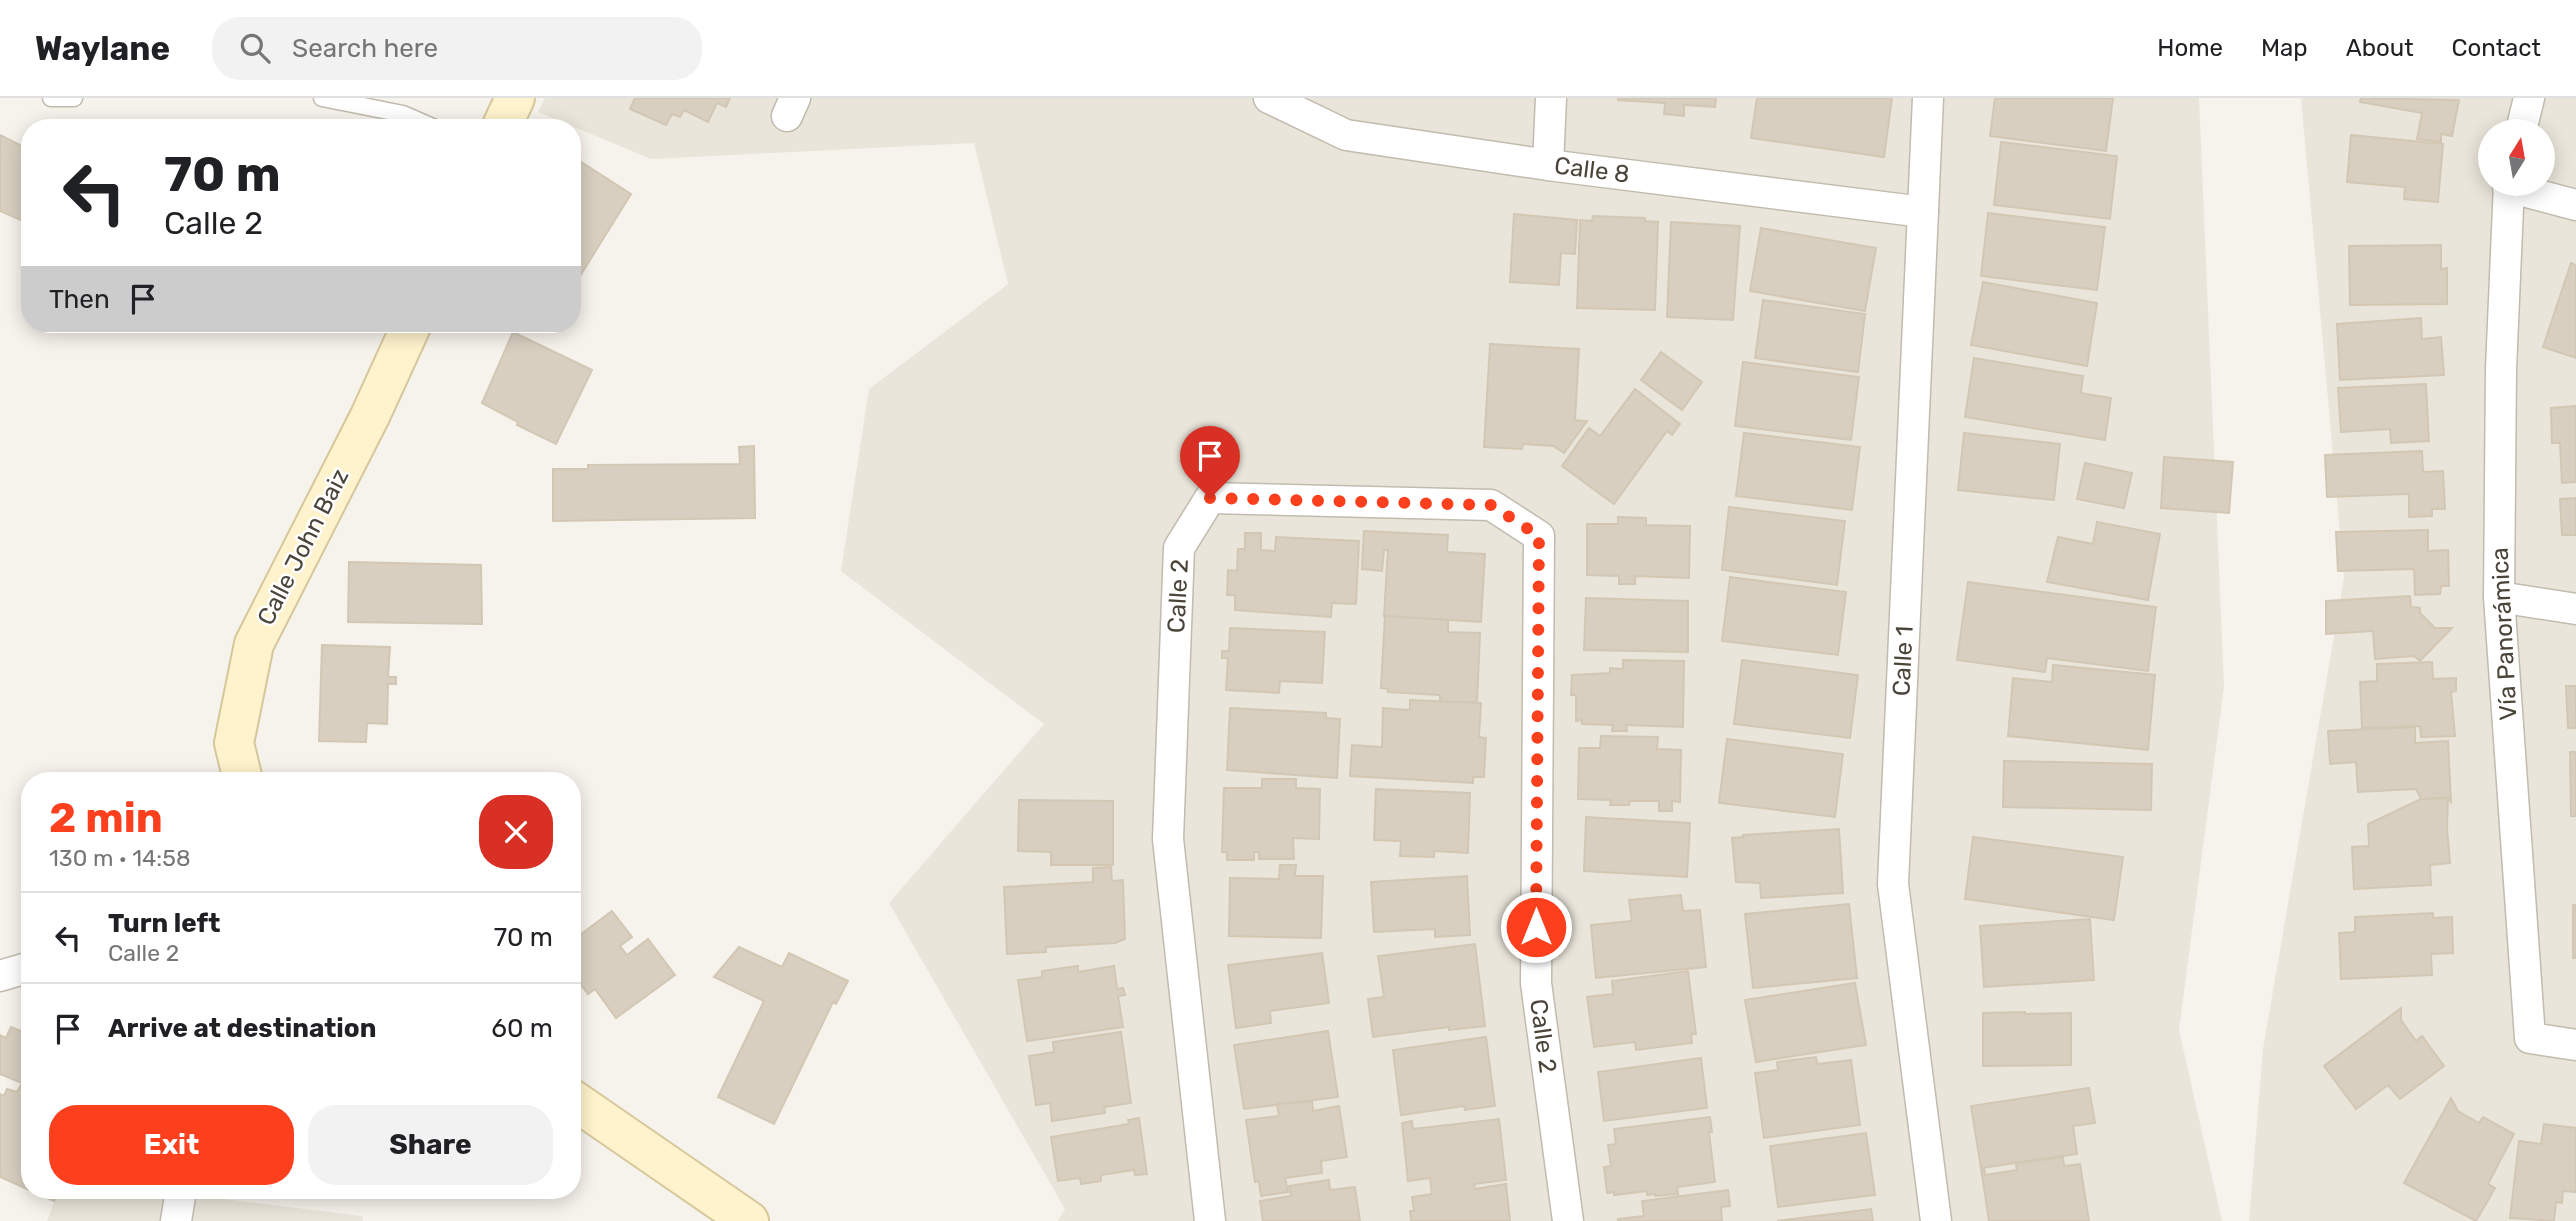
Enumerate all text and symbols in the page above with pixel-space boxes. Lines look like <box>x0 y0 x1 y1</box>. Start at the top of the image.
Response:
search box <box>212 17 702 80</box>
text: Waylane <box>35 29 170 68</box>
icon: search <box>236 29 274 67</box>
text: Search here <box>292 33 438 64</box>
text: Home <box>2157 34 2223 62</box>
text: Map <box>2261 34 2308 62</box>
text: About <box>2346 34 2414 62</box>
text: Contact <box>2452 34 2541 62</box>
north arrow <box>2478 119 2555 196</box>
map controls <box>2478 119 2555 196</box>
text: 70 m <box>164 145 281 203</box>
icon: left <box>49 147 140 238</box>
street label: Calle 8 <box>1553 152 1631 188</box>
text: Calle 2 <box>164 204 263 242</box>
icon: arrive <box>124 280 162 318</box>
text: Then <box>49 284 110 315</box>
pin <box>1180 426 1240 498</box>
icon: arrive <box>1191 437 1229 475</box>
street label: Calle John Baiz <box>252 464 354 630</box>
street label: Vía Panorámica <box>2485 547 2523 721</box>
street label: Calle 2 <box>1162 558 1194 634</box>
street label: Calle 1 <box>1887 625 1919 697</box>
text: 2 min <box>49 793 163 843</box>
button: close <box>479 795 553 869</box>
text: 130 m · 14:58 <box>49 844 191 872</box>
position arrow <box>1499 890 1573 964</box>
text: Turn left <box>108 908 220 939</box>
icon: left <box>49 919 87 957</box>
text: 70 m <box>494 922 553 953</box>
text: Calle 2 <box>108 939 179 967</box>
street label: Calle 2 <box>1524 997 1562 1075</box>
icon: arrive <box>49 1010 87 1048</box>
text: Arrive at destination <box>108 1013 376 1044</box>
text: 60 m <box>491 1013 553 1044</box>
button: Exit <box>49 1105 294 1185</box>
button: Share <box>308 1105 553 1185</box>

